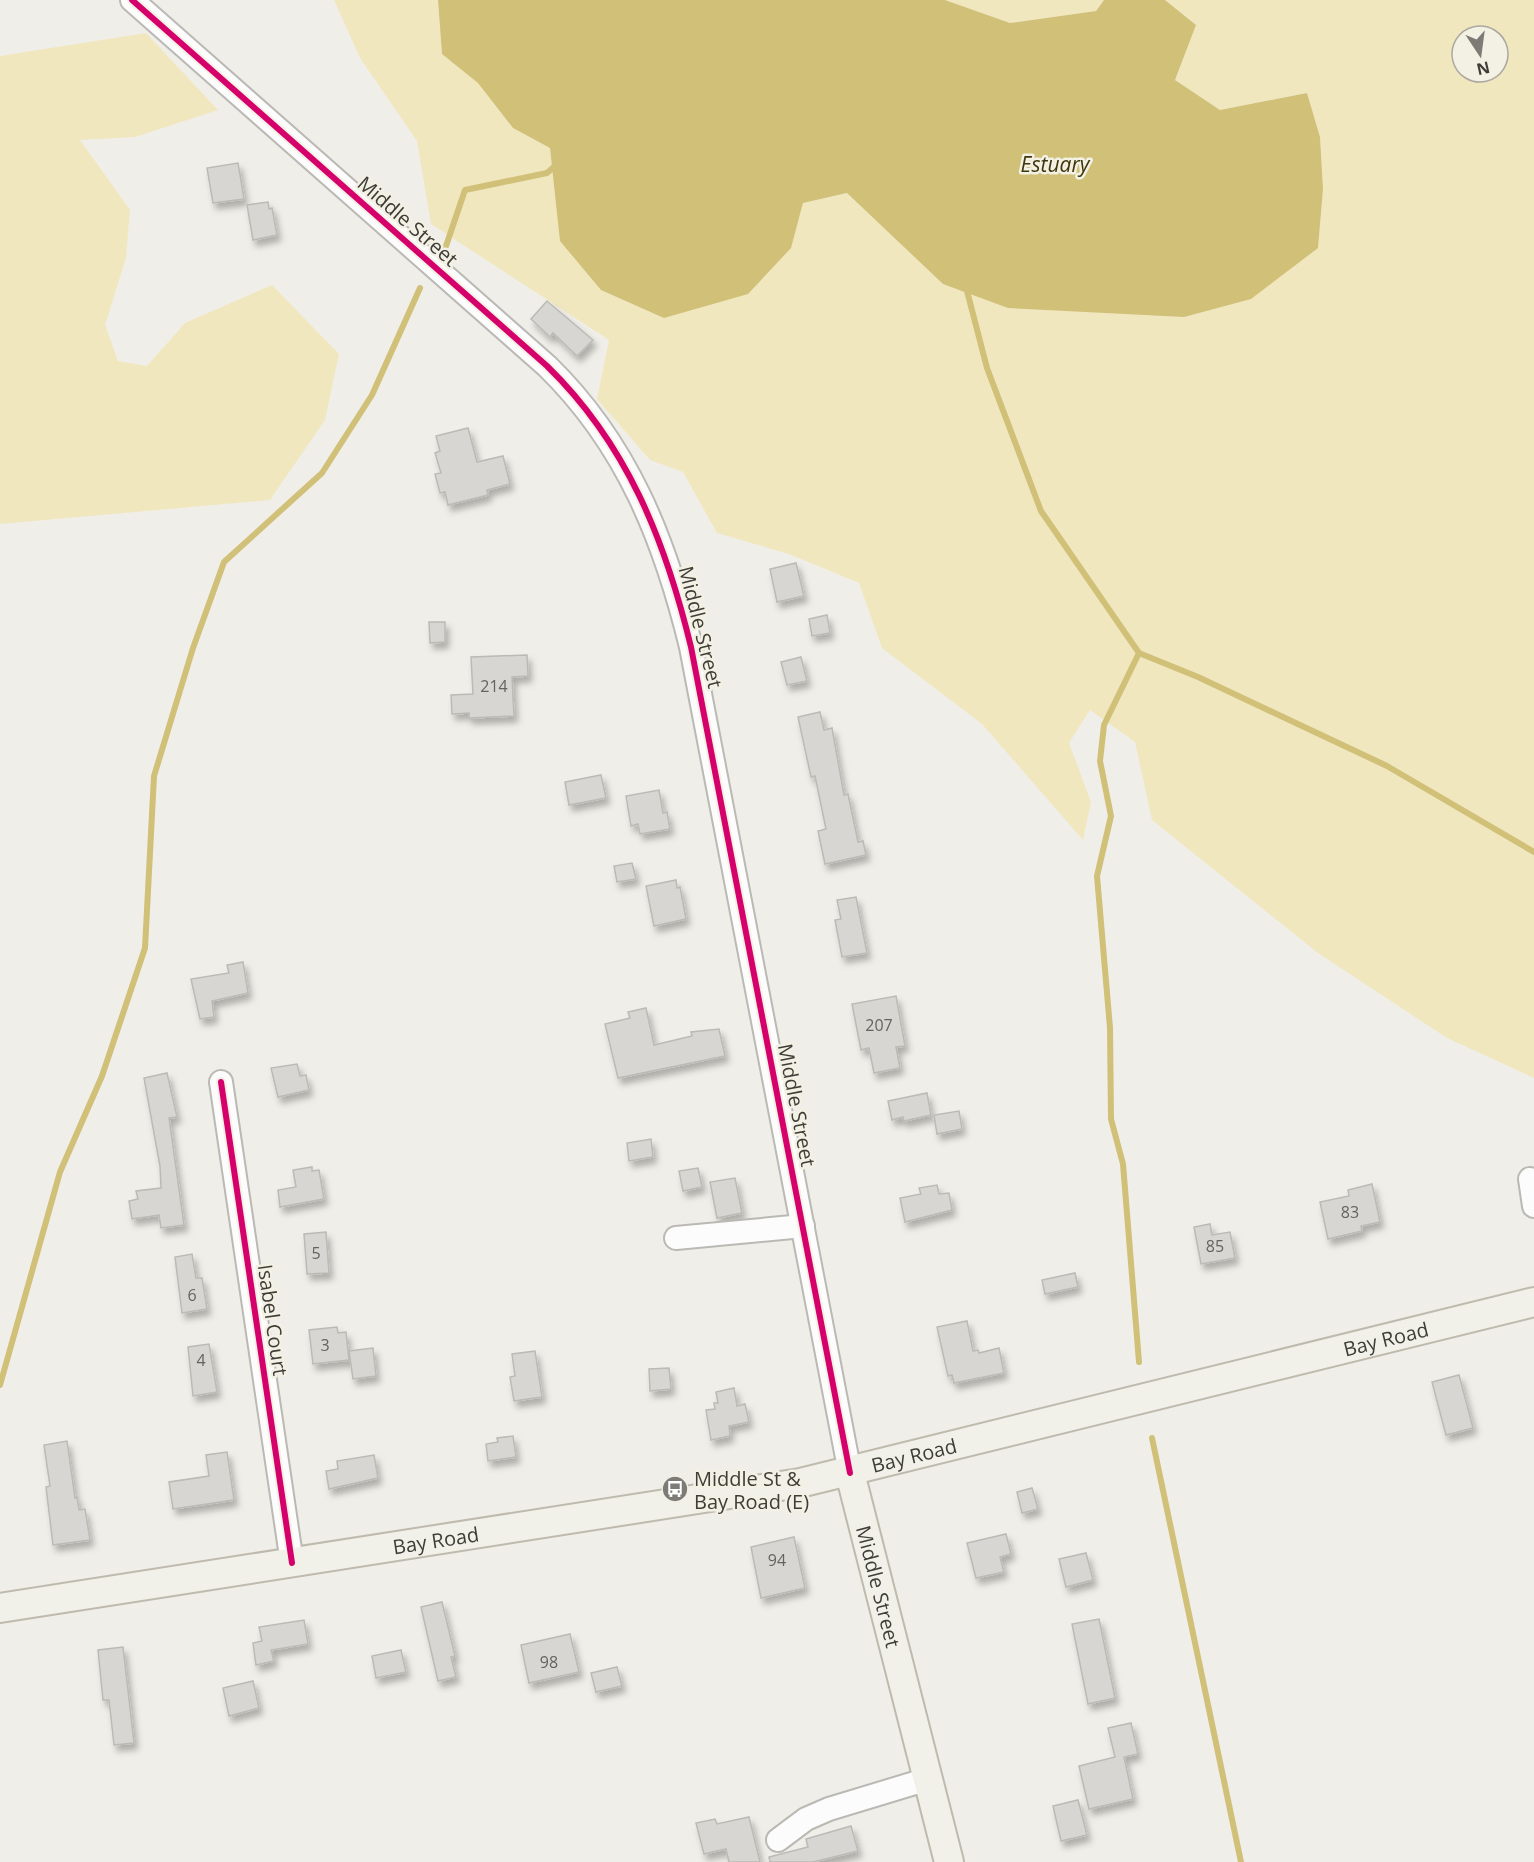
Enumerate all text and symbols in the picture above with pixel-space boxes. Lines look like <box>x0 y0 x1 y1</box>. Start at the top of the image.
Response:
north arrow <box>1450 24 1510 84</box>
text: N <box>1475 56 1492 81</box>
water label: Estuary <box>1021 150 1091 178</box>
street label: Middle Street <box>352 170 464 272</box>
street label: Middle Street <box>673 563 729 691</box>
house number: 214 <box>480 675 508 697</box>
house number: 207 <box>865 1014 893 1036</box>
street label: Middle Street <box>772 1041 822 1169</box>
house number: 83 <box>1341 1201 1359 1223</box>
house number: 85 <box>1206 1235 1224 1257</box>
house number: 5 <box>311 1242 321 1264</box>
street label: Isabel Court <box>252 1263 294 1377</box>
house number: 6 <box>187 1284 197 1306</box>
street label: Bay Road <box>1340 1315 1431 1362</box>
house number: 3 <box>320 1334 330 1356</box>
house number: 4 <box>196 1349 206 1371</box>
street label: Bay Road <box>868 1431 959 1478</box>
place label: Middle St & Bay Road (E) <box>694 1465 809 1515</box>
bus stop icon: Middle St & Bay Road (E) <box>660 1474 690 1504</box>
street label: Bay Road <box>391 1520 481 1560</box>
street label: Middle Street <box>850 1523 907 1650</box>
house number: 94 <box>768 1549 786 1571</box>
house number: 98 <box>540 1651 558 1673</box>

